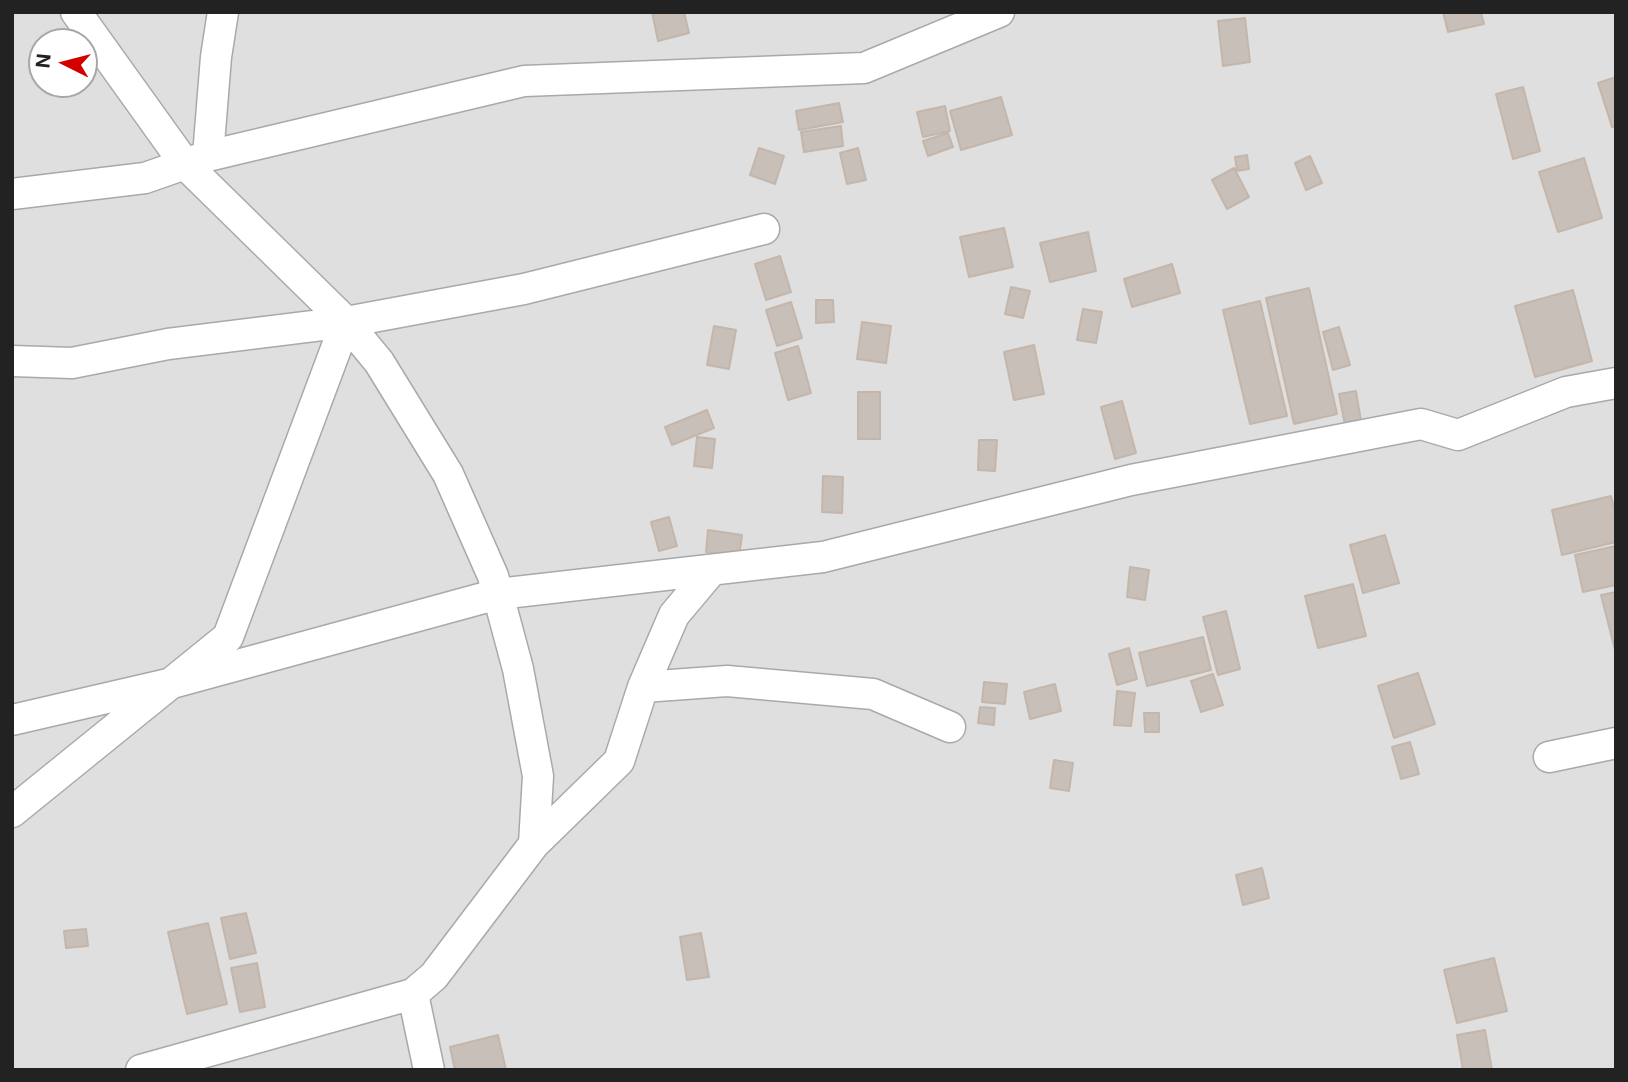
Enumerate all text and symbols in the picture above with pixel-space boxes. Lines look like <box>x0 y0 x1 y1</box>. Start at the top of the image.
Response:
north arrow <box>28 28 98 98</box>
text: N <box>31 53 56 69</box>

